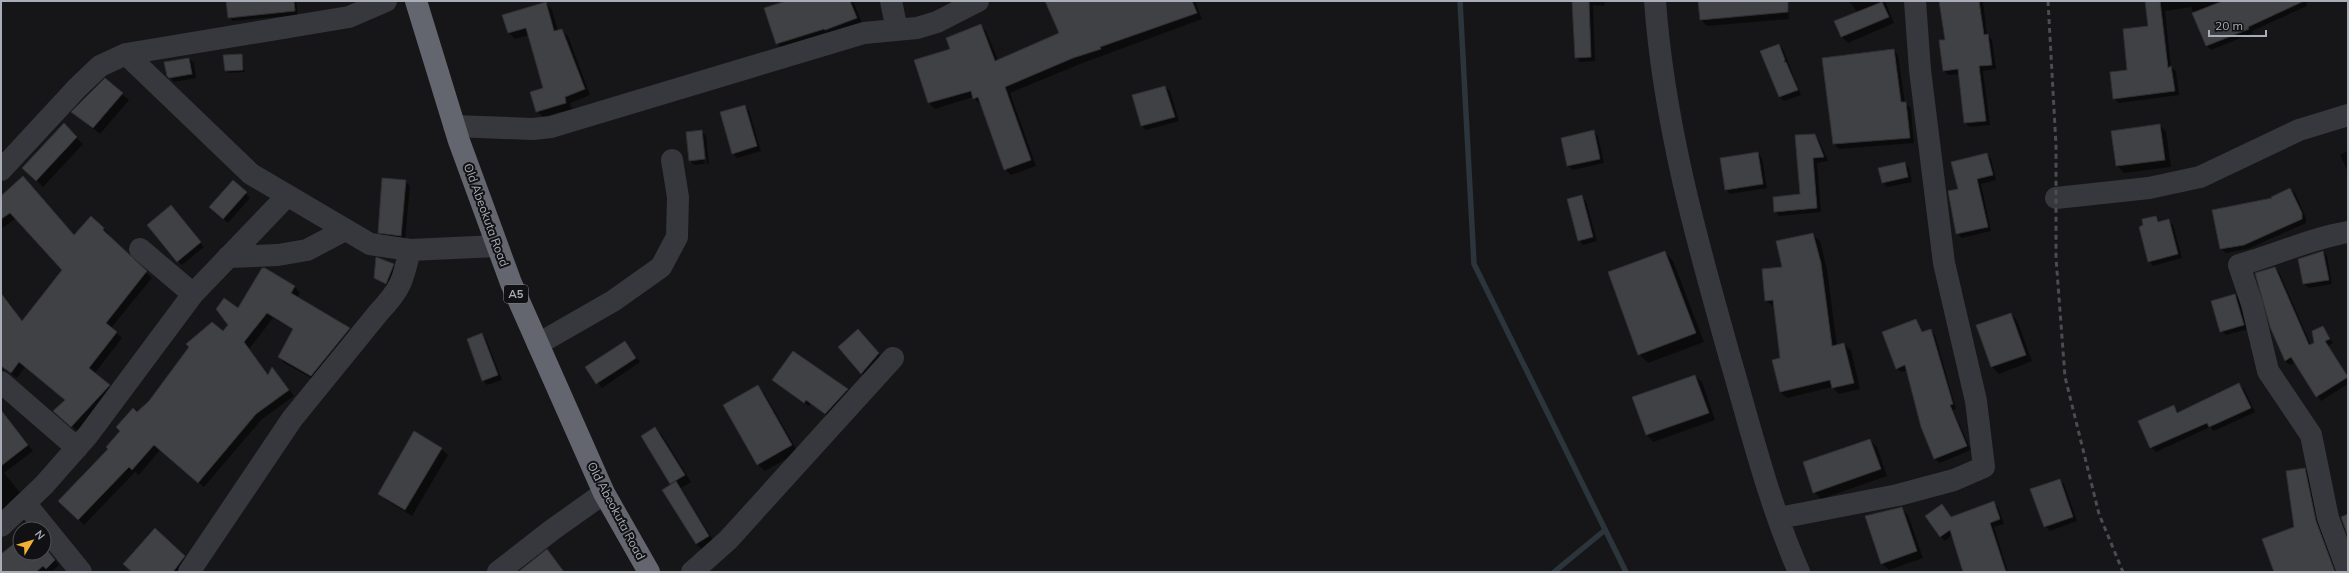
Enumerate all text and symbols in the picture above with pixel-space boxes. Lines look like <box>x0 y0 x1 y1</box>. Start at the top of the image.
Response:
scale bar <box>2209 12 2266 38</box>
text: 20 m <box>2215 18 2243 33</box>
street label: Old Abeokuta Road <box>461 161 512 269</box>
road number: A5 <box>504 285 528 303</box>
street label: Old Abeokuta Road <box>584 459 649 562</box>
north arrow <box>12 521 52 561</box>
text: N <box>32 527 48 542</box>

